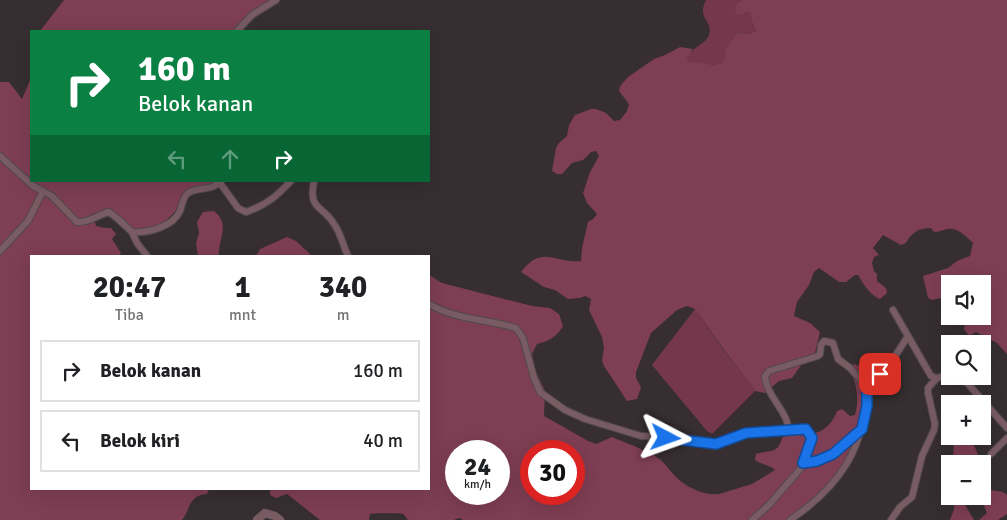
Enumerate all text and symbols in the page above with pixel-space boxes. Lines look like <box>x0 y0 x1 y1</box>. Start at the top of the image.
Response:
text: 160 m <box>138 47 231 90</box>
icon: right <box>55 50 120 115</box>
text: Belok kanan <box>138 90 253 117</box>
icon: left <box>163 145 191 173</box>
icon: ahead <box>216 145 244 173</box>
icon: right <box>269 145 297 173</box>
text: 20:47 <box>93 269 166 306</box>
text: 1 <box>234 269 251 306</box>
text: 340 <box>319 269 367 306</box>
map controls <box>941 275 991 505</box>
button: sound <box>941 275 991 325</box>
text: Tiba <box>115 305 144 325</box>
text: mnt <box>229 305 256 325</box>
text: m <box>337 305 349 325</box>
button: search <box>941 335 991 385</box>
pin <box>859 353 901 395</box>
icon: right <box>57 357 85 385</box>
text: Belok kanan <box>100 359 201 383</box>
text: 160 m <box>353 359 403 383</box>
icon: arrive <box>866 360 894 388</box>
button: + <box>941 395 991 445</box>
position arrow <box>639 411 691 463</box>
icon: left <box>57 427 85 455</box>
text: Belok kiri <box>100 429 180 453</box>
text: 40 m <box>363 429 403 453</box>
speed limit sign: 30 <box>520 440 585 505</box>
text: 24 <box>464 451 491 482</box>
button: − <box>941 455 991 505</box>
text: km/h <box>464 477 491 492</box>

